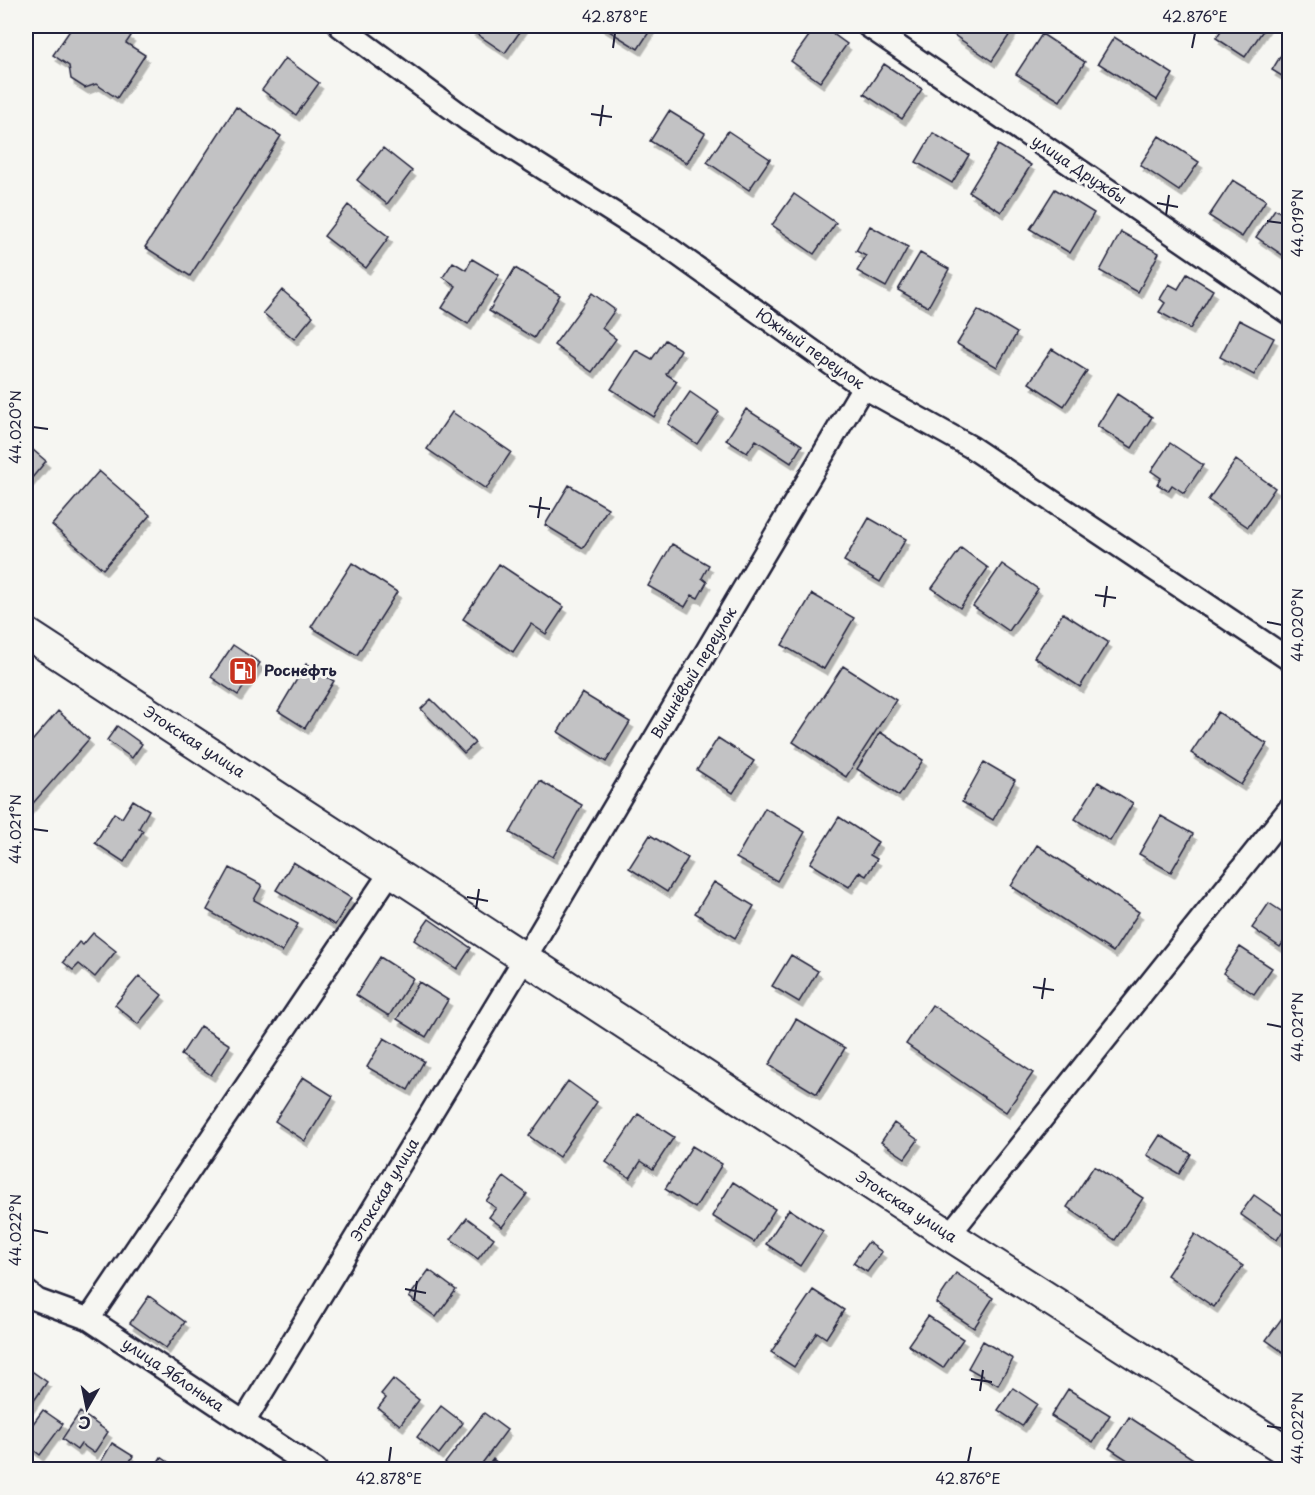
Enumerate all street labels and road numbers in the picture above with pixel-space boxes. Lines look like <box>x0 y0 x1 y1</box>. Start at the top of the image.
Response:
street label: улица Дружбы <box>1028 128 1132 209</box>
street label: Южный переулок <box>752 302 870 394</box>
street label: Вишнёвый переулок <box>644 602 741 743</box>
street label: Этокская улица <box>140 699 251 783</box>
street label: Этокская улица <box>344 1133 424 1245</box>
street label: Этокская улица <box>852 1164 963 1248</box>
street label: улица Яблонька <box>118 1331 230 1417</box>

